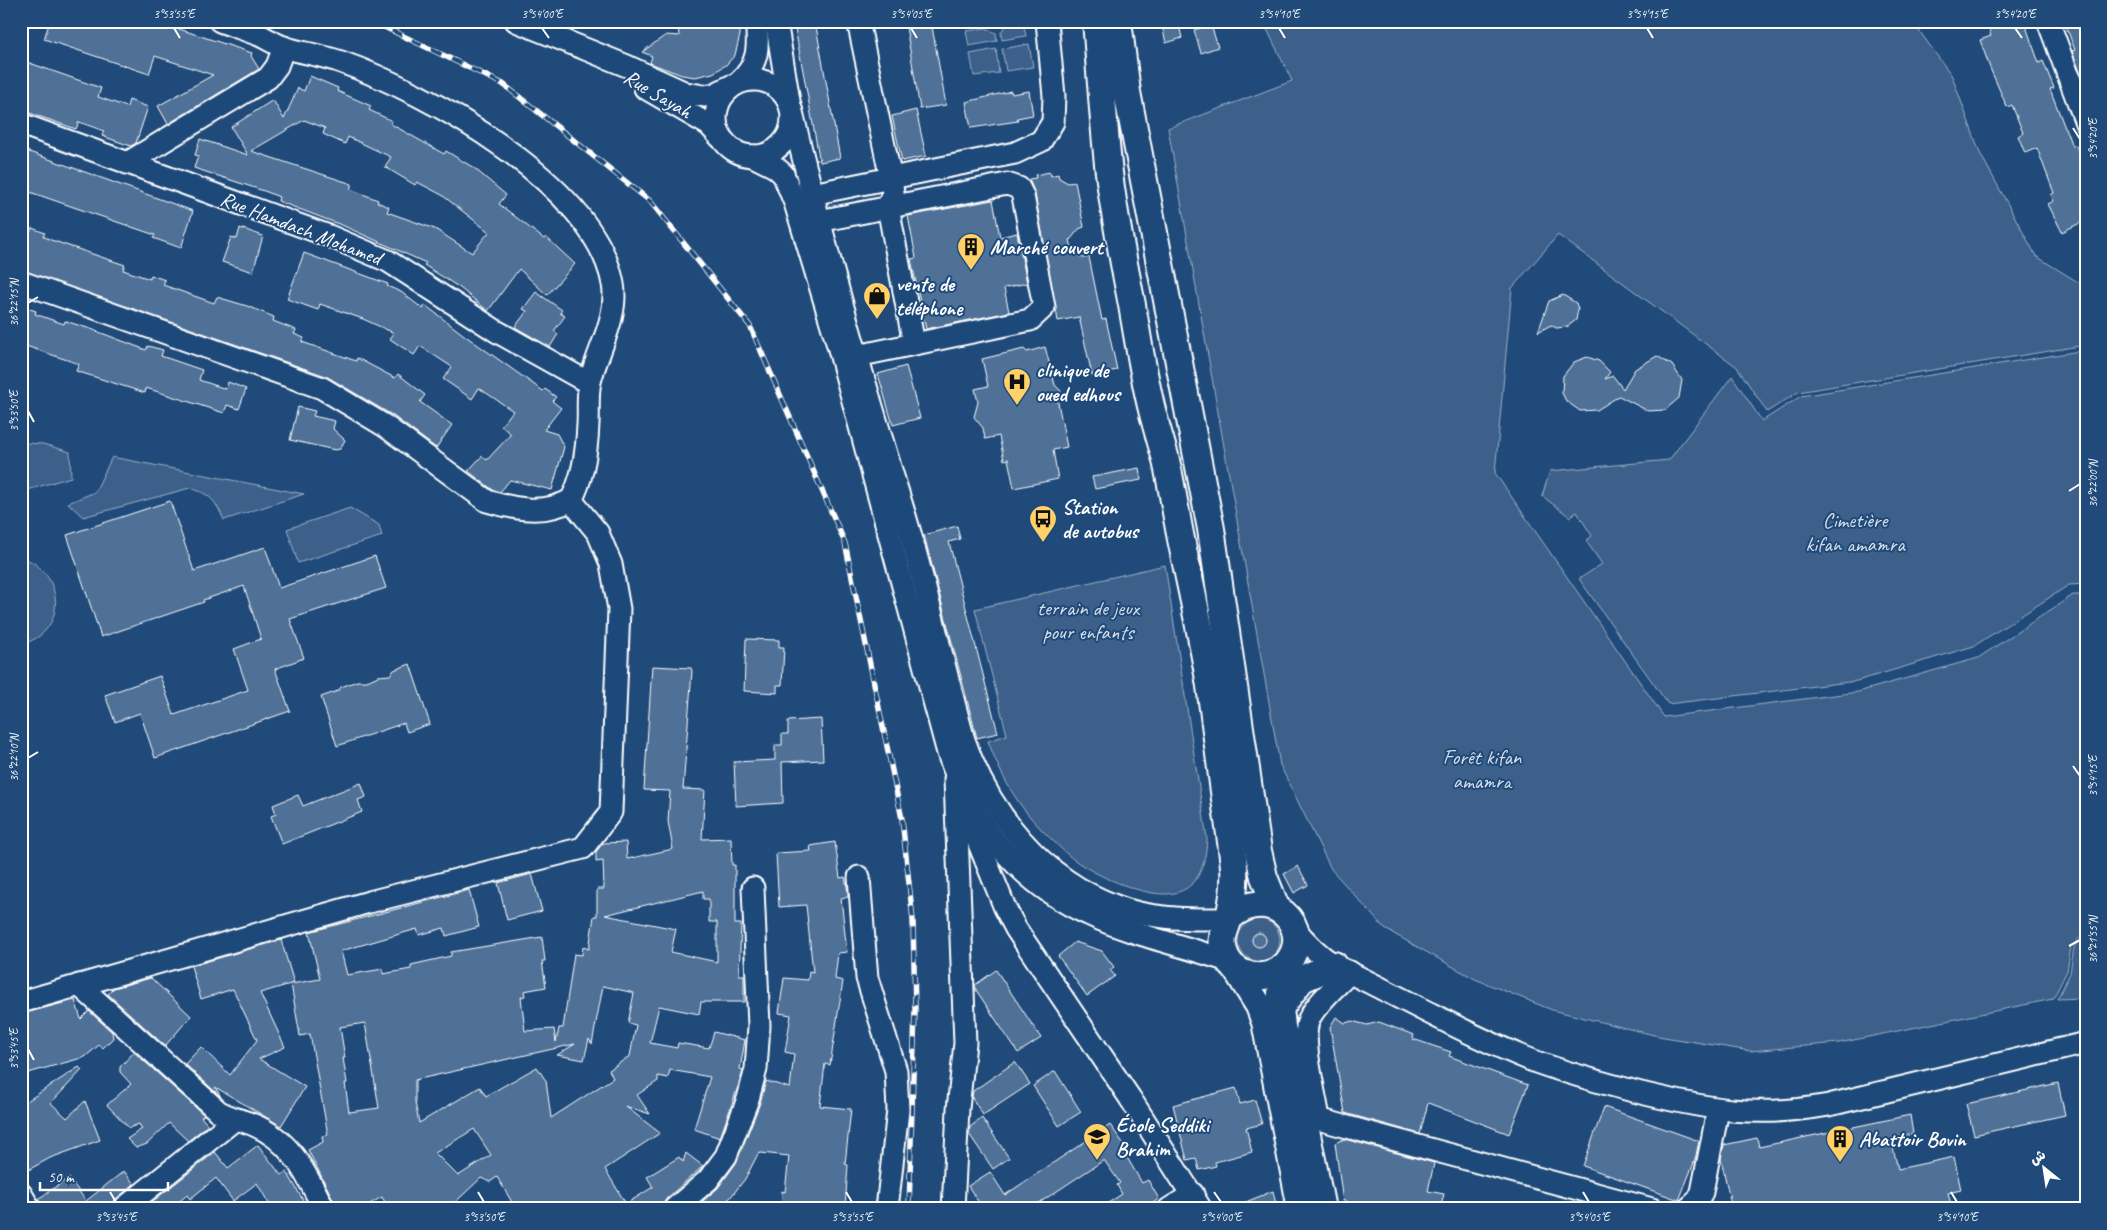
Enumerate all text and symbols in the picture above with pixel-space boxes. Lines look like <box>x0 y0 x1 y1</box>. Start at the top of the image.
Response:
text: 3°53'55"E <box>154 6 196 22</box>
text: 3°54'00"E <box>522 6 564 22</box>
text: 3°54'05"E <box>891 6 933 22</box>
text: 3°54'10"E <box>1259 6 1301 22</box>
text: 3°54'15"E <box>1627 6 1669 22</box>
text: 3°54'20"E <box>1995 6 2037 22</box>
street label: Rue Sayah <box>619 64 698 125</box>
text: 3°54'20"E <box>2085 117 2101 160</box>
street label: Rue Hamdach Mohamed <box>217 185 389 272</box>
building icon: Marché couvert <box>956 232 986 271</box>
place label: Marché couvert <box>990 234 1105 260</box>
place label: vente de téléphone <box>896 271 964 321</box>
text: 36°22'15"N <box>6 278 22 327</box>
shop icon: vente de téléphone <box>862 281 892 320</box>
place label: clinique de oued edhous <box>1036 357 1122 407</box>
hospital icon: clinique de oued edhous <box>1002 367 1032 406</box>
text: 3°53'50"E <box>6 389 22 432</box>
text: 36°22'00"N <box>2085 459 2101 508</box>
place label: Station de autobus <box>1062 494 1141 544</box>
bus stop icon: Station de autobus <box>1028 504 1058 543</box>
park label: Cimetière kifan amamra <box>1805 507 1906 557</box>
park label: terrain de jeux pour enfants <box>1037 595 1141 645</box>
text: 36°22'10"N <box>6 733 22 782</box>
park label: Forêt kifan amamra <box>1443 744 1522 794</box>
text: 3°54'15"E <box>2085 754 2101 797</box>
text: 36°21'55"N <box>2085 915 2101 964</box>
text: 3°53'45"E <box>6 1027 22 1070</box>
place label: École Seddiki Brahim <box>1116 1112 1212 1162</box>
school or university icon: École Seddiki Brahim <box>1082 1122 1112 1161</box>
building icon: Abattoir Bovin <box>1825 1124 1855 1163</box>
place label: Abattoir Bovin <box>1859 1126 1967 1152</box>
north arrow <box>2020 1142 2070 1192</box>
text: ش <box>2027 1146 2049 1168</box>
scale bar <box>40 1160 168 1192</box>
text: 50 m <box>48 1168 75 1187</box>
text: 3°53'45"E <box>96 1209 138 1225</box>
text: 3°53'50"E <box>464 1209 506 1225</box>
text: 3°53'55"E <box>832 1209 874 1225</box>
text: 3°54'00"E <box>1201 1209 1243 1225</box>
text: 3°54'05"E <box>1569 1209 1611 1225</box>
text: 3°54'10"E <box>1937 1209 1979 1225</box>

